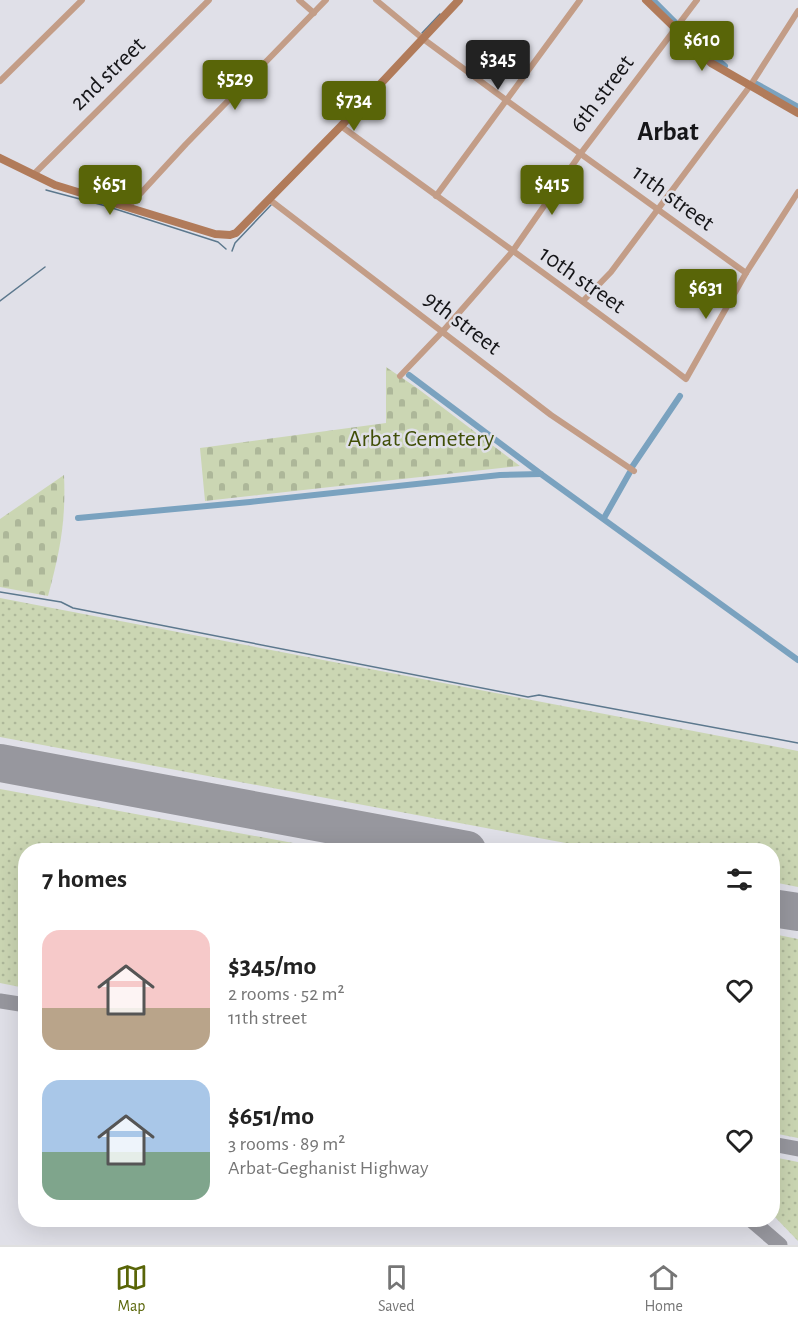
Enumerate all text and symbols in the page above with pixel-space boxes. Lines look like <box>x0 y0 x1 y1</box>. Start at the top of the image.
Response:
pin: $610 <box>666 21 738 72</box>
text: $610 <box>684 30 720 50</box>
street label: 2nd street <box>66 33 150 115</box>
pin: $345 <box>462 40 534 91</box>
text: $345 <box>480 49 516 69</box>
street label: 6th street <box>566 51 639 137</box>
pin: $529 <box>199 60 271 111</box>
text: $529 <box>217 69 253 89</box>
pin: $734 <box>318 81 390 132</box>
text: $734 <box>336 90 372 110</box>
district label: Arbat <box>637 118 699 145</box>
street label: 11th street <box>628 160 719 236</box>
pin: $651 <box>74 165 146 216</box>
pin: $415 <box>516 165 588 216</box>
text: $651 <box>93 174 127 194</box>
text: $415 <box>535 174 569 194</box>
street label: 10th street <box>535 242 630 318</box>
pin: $631 <box>670 269 742 320</box>
text: $631 <box>689 278 723 298</box>
street label: 9th street <box>419 287 505 360</box>
park label: Arbat Cemetery <box>348 427 494 451</box>
icon: filters <box>723 863 756 896</box>
text: 7 homes <box>42 866 127 892</box>
text: $345/mo <box>228 953 316 979</box>
icon: home <box>90 954 162 1026</box>
icon: heart <box>723 974 756 1007</box>
text: 2 rooms · 52 m² <box>228 984 345 1004</box>
text: 11th street <box>228 1008 307 1028</box>
text: $651/mo <box>228 1103 314 1129</box>
icon: home <box>90 1104 162 1176</box>
icon: heart <box>723 1124 756 1157</box>
text: 3 rooms · 89 m² <box>228 1134 345 1154</box>
text: Arbat-Geghanist Highway <box>228 1158 429 1178</box>
tab: Map <box>115 1261 148 1316</box>
tab: Saved <box>378 1261 415 1316</box>
tab: Home <box>645 1261 683 1316</box>

